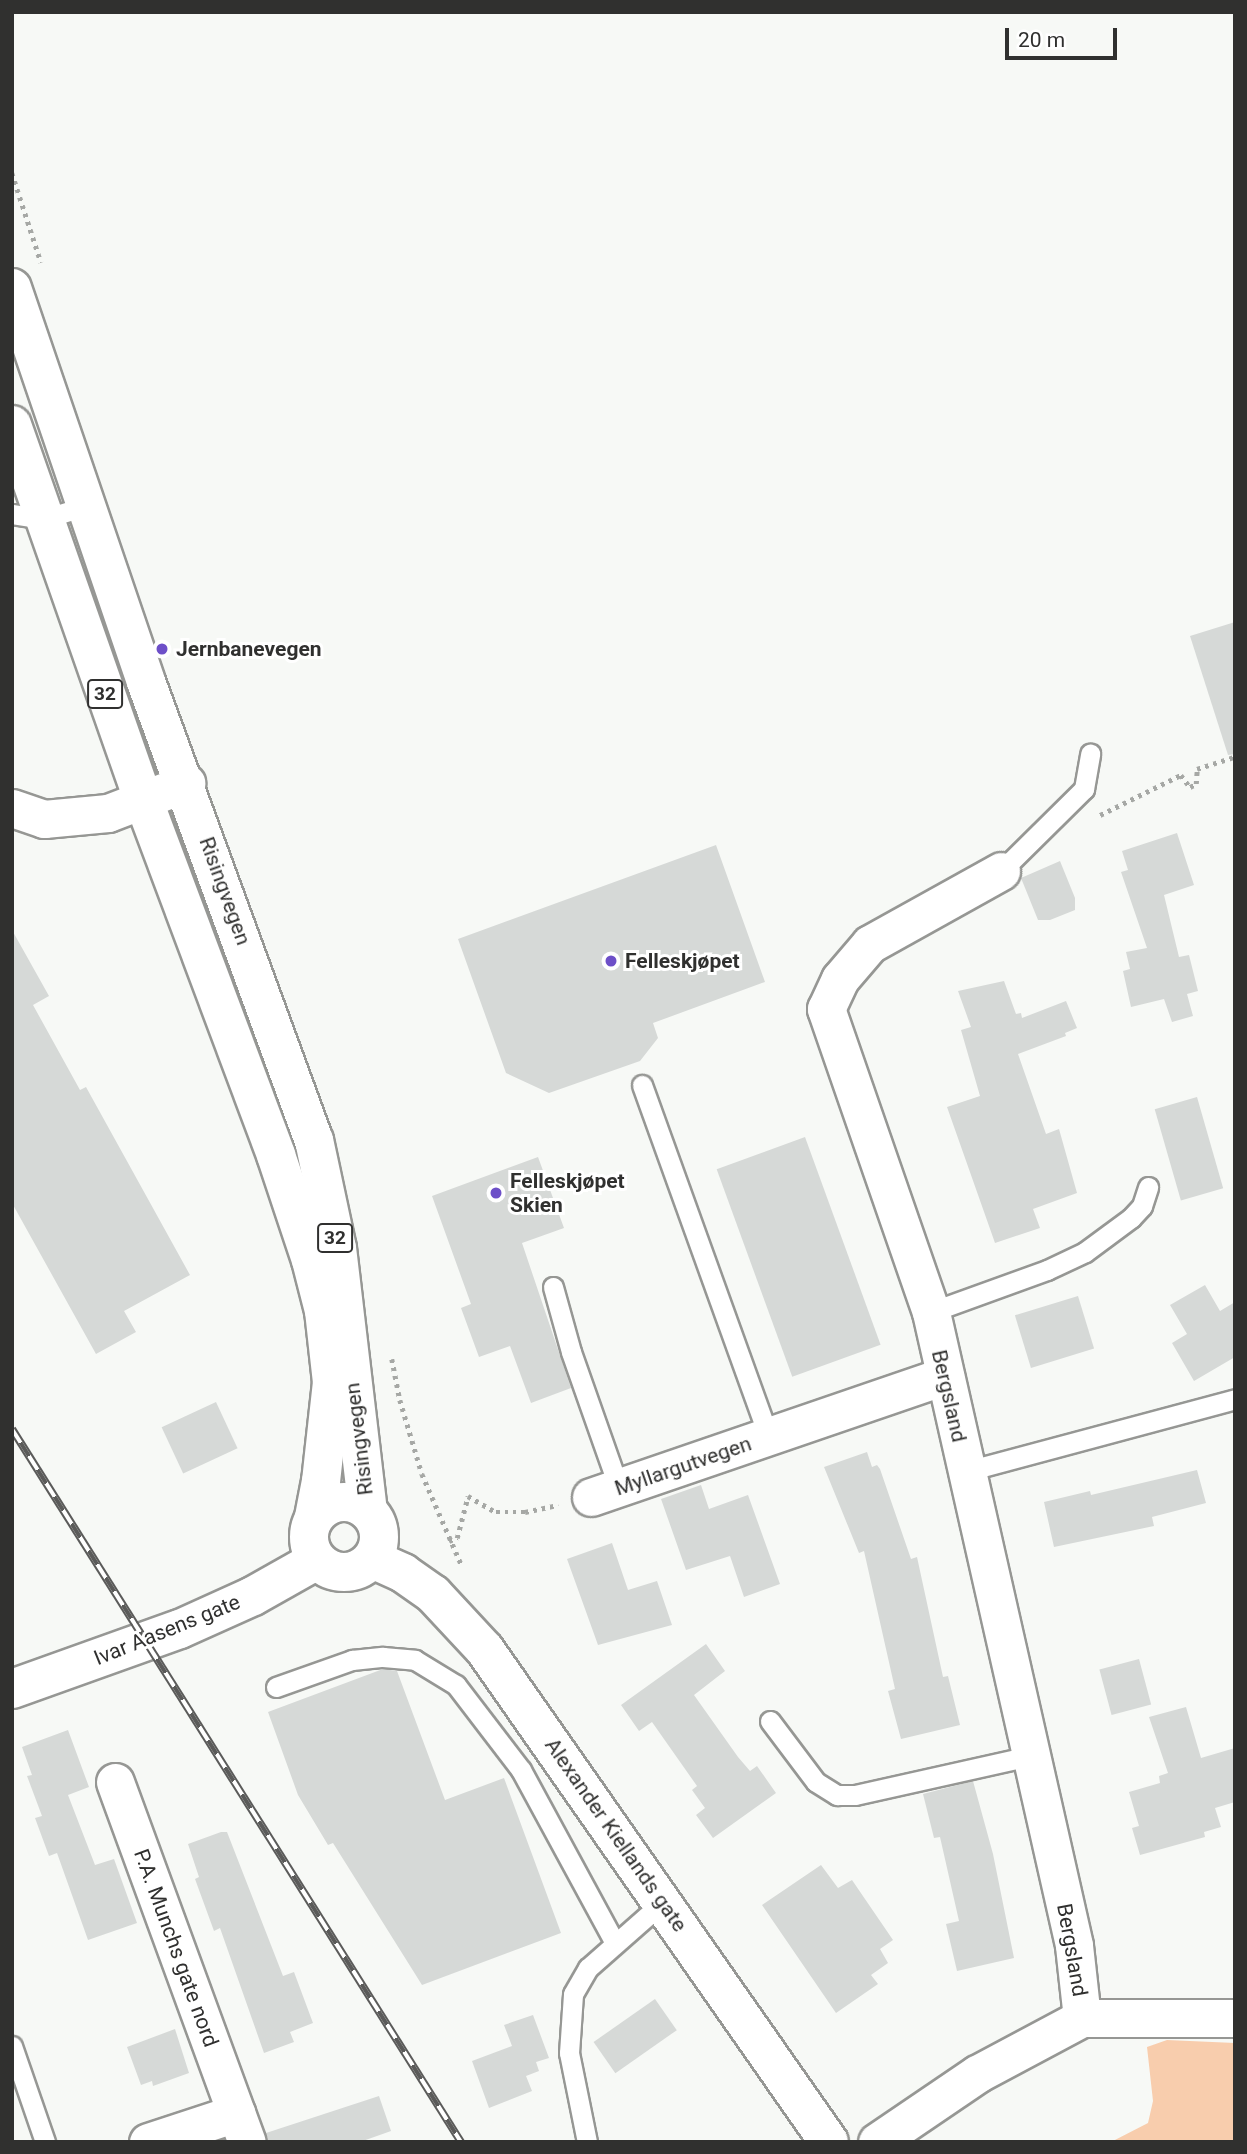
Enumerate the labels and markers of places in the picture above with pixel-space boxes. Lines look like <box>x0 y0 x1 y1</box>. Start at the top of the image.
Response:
place label: Jernbanevegen <box>176 636 322 662</box>
marker: Jernbanevegen <box>154 641 170 657</box>
place label: Felleskjøpet <box>625 948 740 974</box>
marker: Felleskjøpet <box>603 953 619 969</box>
place label: Felleskjøpet Skien <box>510 1168 625 1218</box>
marker: Felleskjøpet Skien <box>488 1185 504 1201</box>

